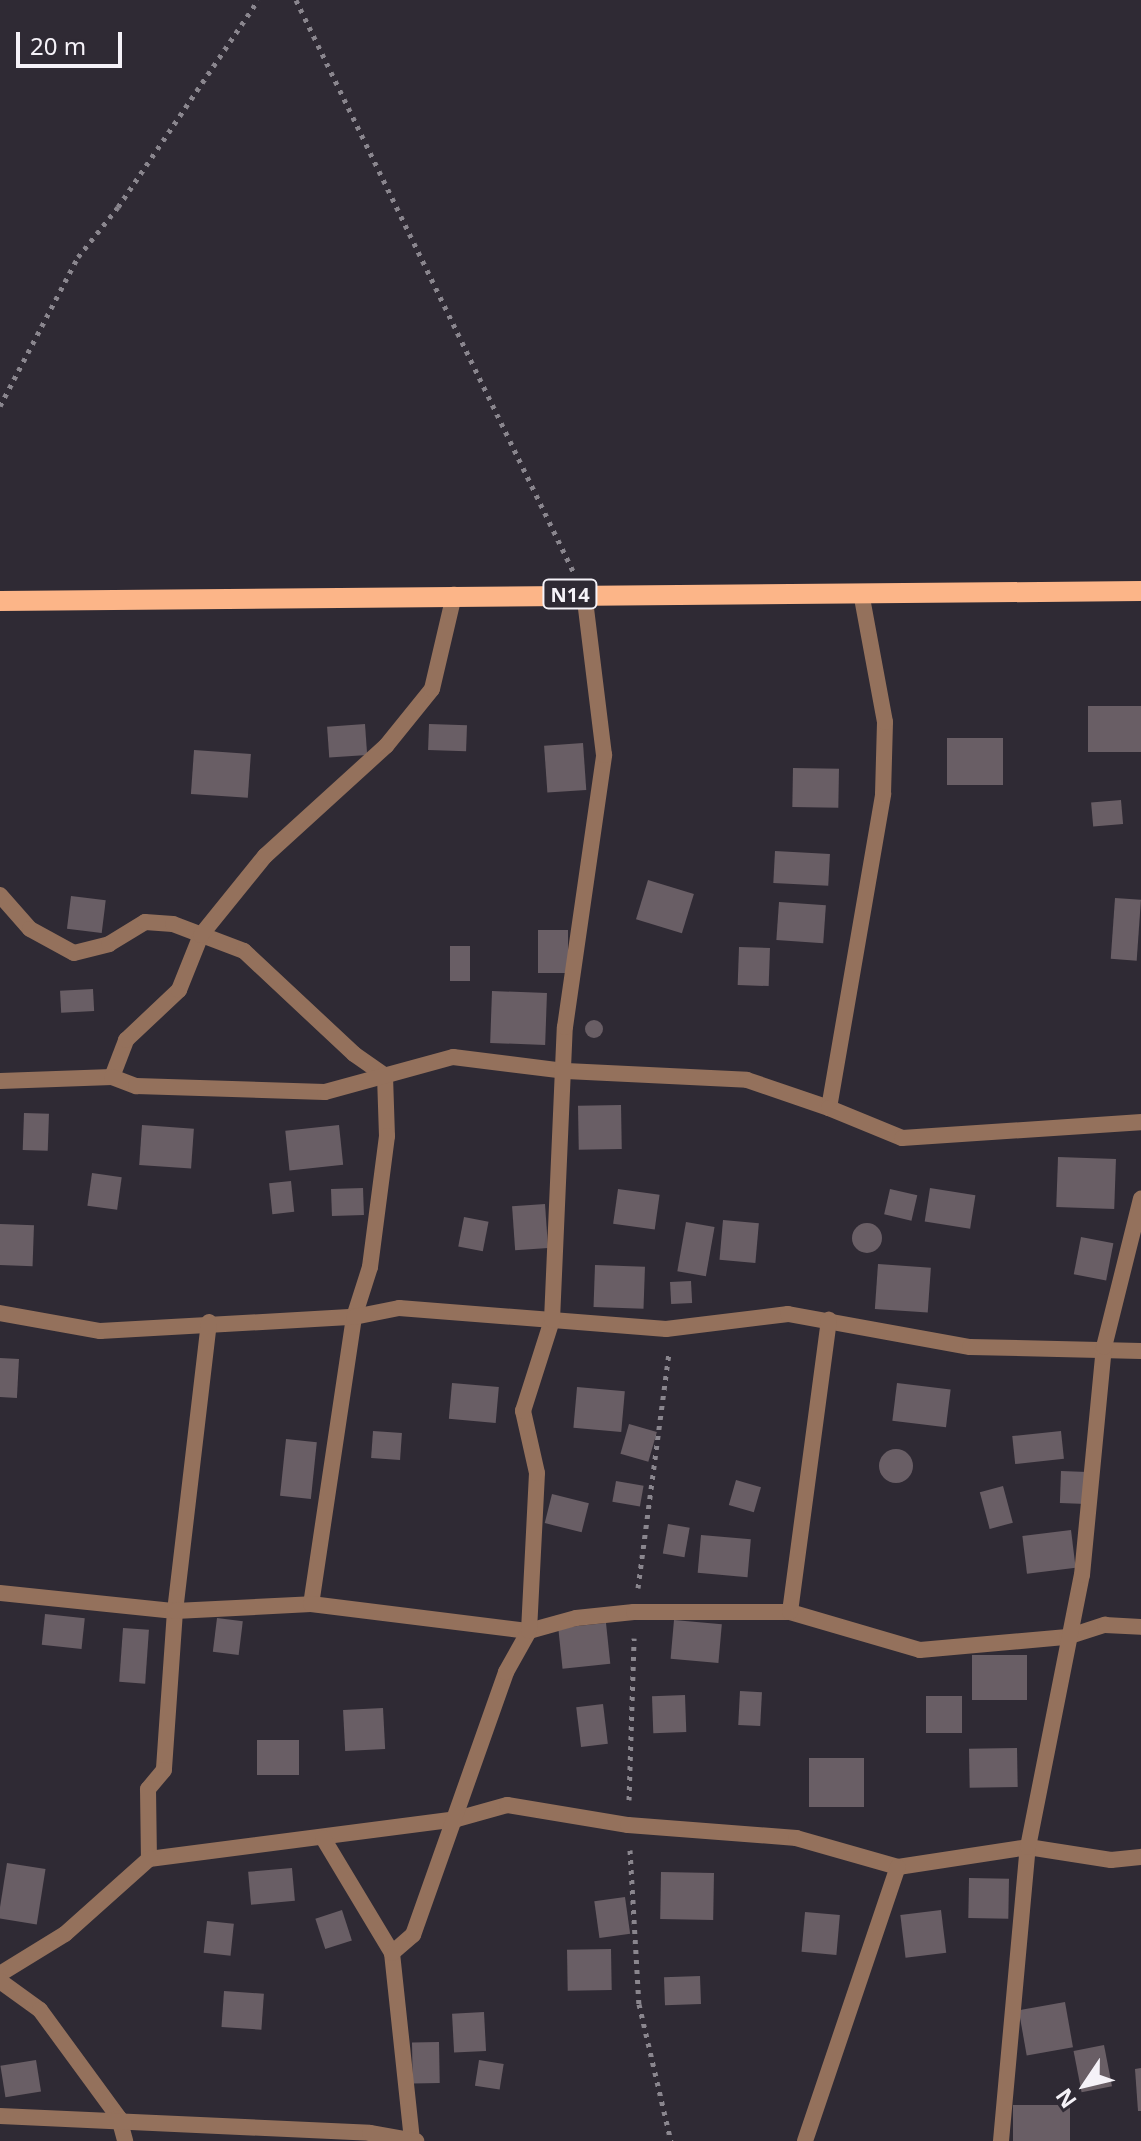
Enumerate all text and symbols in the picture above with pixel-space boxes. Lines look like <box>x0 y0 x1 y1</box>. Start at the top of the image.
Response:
scale bar <box>20 16 126 66</box>
text: 20 m <box>30 29 86 62</box>
road number: N14 <box>542 578 598 610</box>
north arrow <box>1045 2045 1125 2125</box>
text: N <box>1048 2083 1083 2115</box>

